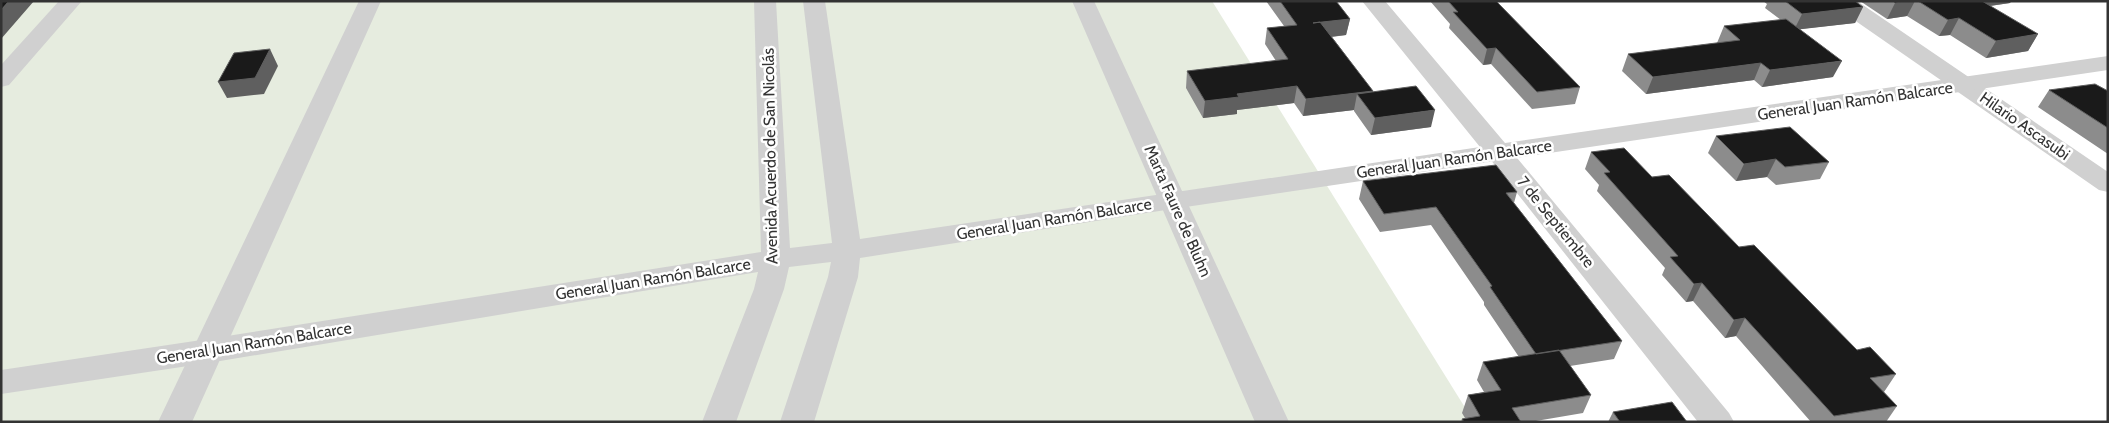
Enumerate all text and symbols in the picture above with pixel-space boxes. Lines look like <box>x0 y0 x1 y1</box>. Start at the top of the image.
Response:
street label: Avenida Acuerdo de San Nicolás <box>759 47 781 264</box>
street label: General Juan Ramón Balcarce <box>1756 78 1954 124</box>
street label: Hilario Ascasubi <box>1976 88 2074 164</box>
street label: General Juan Ramón Balcarce <box>1355 136 1553 182</box>
street label: Marta Faure de Bluhn <box>1140 142 1216 280</box>
street label: 7 de Septiembre <box>1514 173 1598 271</box>
street label: General Juan Ramón Balcarce <box>955 194 1153 244</box>
street label: General Juan Ramón Balcarce <box>554 254 752 304</box>
street label: General Juan Ramón Balcarce <box>155 318 353 368</box>

